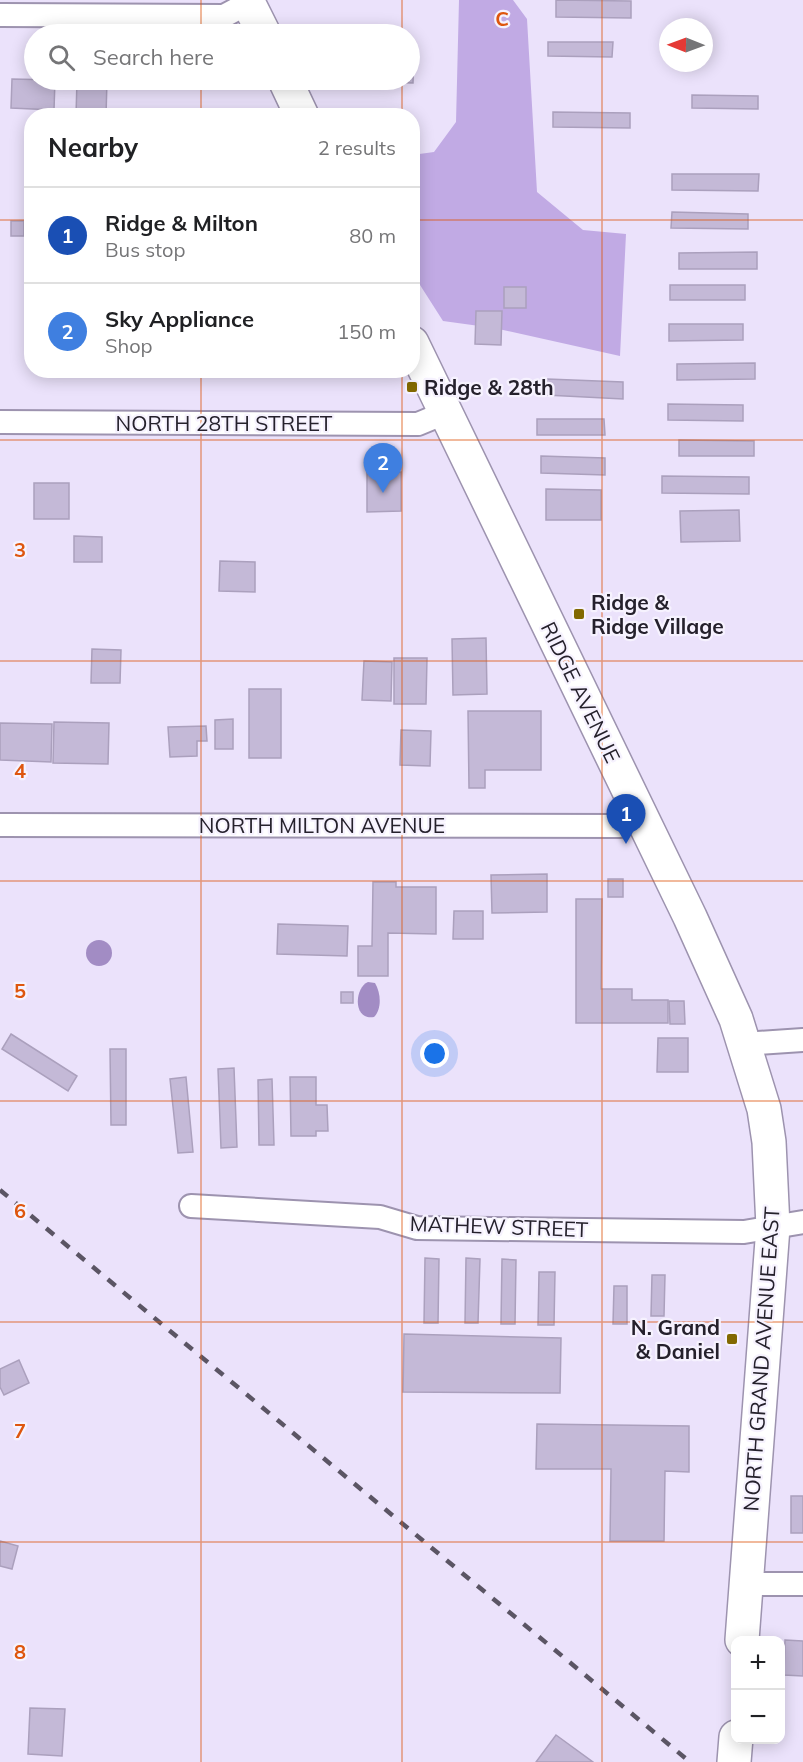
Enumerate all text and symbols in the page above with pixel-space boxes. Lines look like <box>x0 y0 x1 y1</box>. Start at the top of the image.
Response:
text: C <box>495 6 509 31</box>
north arrow <box>659 18 713 72</box>
search box <box>24 24 420 90</box>
icon: search <box>45 41 78 74</box>
text: Search here <box>93 43 214 71</box>
text: Nearby <box>48 131 138 164</box>
text: 2 results <box>318 135 396 160</box>
text: Ridge & Milton <box>105 209 258 237</box>
text: 1 <box>62 223 74 248</box>
text: 80 m <box>349 223 396 248</box>
text: Bus stop <box>105 237 185 262</box>
text: Sky Appliance <box>105 305 254 333</box>
text: 2 <box>62 319 74 344</box>
text: 150 m <box>337 319 396 344</box>
text: Shop <box>105 333 153 358</box>
place label: Ridge & 28th <box>424 374 554 400</box>
marker: Ridge & 28th <box>405 380 419 394</box>
street label: NORTH 28TH STREET <box>116 410 333 436</box>
pin: 2 <box>364 444 403 493</box>
text: 3 <box>14 537 26 562</box>
place label: Ridge & Ridge Village <box>591 589 724 639</box>
marker: Ridge & Ridge Village <box>572 607 586 621</box>
street label: RIDGE AVENUE <box>536 617 626 767</box>
text: 4 <box>14 758 26 783</box>
pin: 1 <box>606 794 646 844</box>
street label: NORTH MILTON AVENUE <box>199 812 445 838</box>
text: 5 <box>14 978 26 1003</box>
your location <box>420 1039 449 1068</box>
text: 6 <box>14 1198 26 1223</box>
street label: NORTH GRAND AVENUE EAST <box>737 1206 785 1512</box>
street label: MATHEW STREET <box>409 1210 589 1242</box>
place label: N. Grand & Daniel <box>631 1314 720 1364</box>
marker: N. Grand & Daniel <box>725 1332 739 1346</box>
text: 7 <box>14 1418 26 1443</box>
map controls <box>731 1636 785 1744</box>
button: + <box>731 1636 785 1690</box>
text: 8 <box>14 1639 26 1664</box>
button: − <box>731 1690 785 1744</box>

